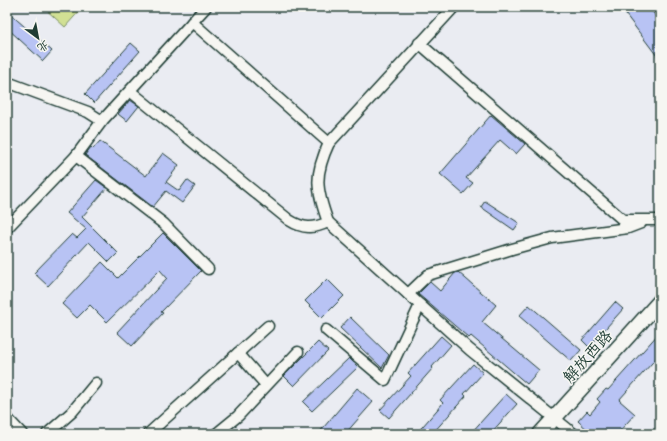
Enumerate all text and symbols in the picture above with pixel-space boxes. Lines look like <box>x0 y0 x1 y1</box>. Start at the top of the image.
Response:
north arrow <box>18 18 58 58</box>
text: 北 <box>34 37 51 54</box>
street label: 解放西路 <box>559 326 617 388</box>

